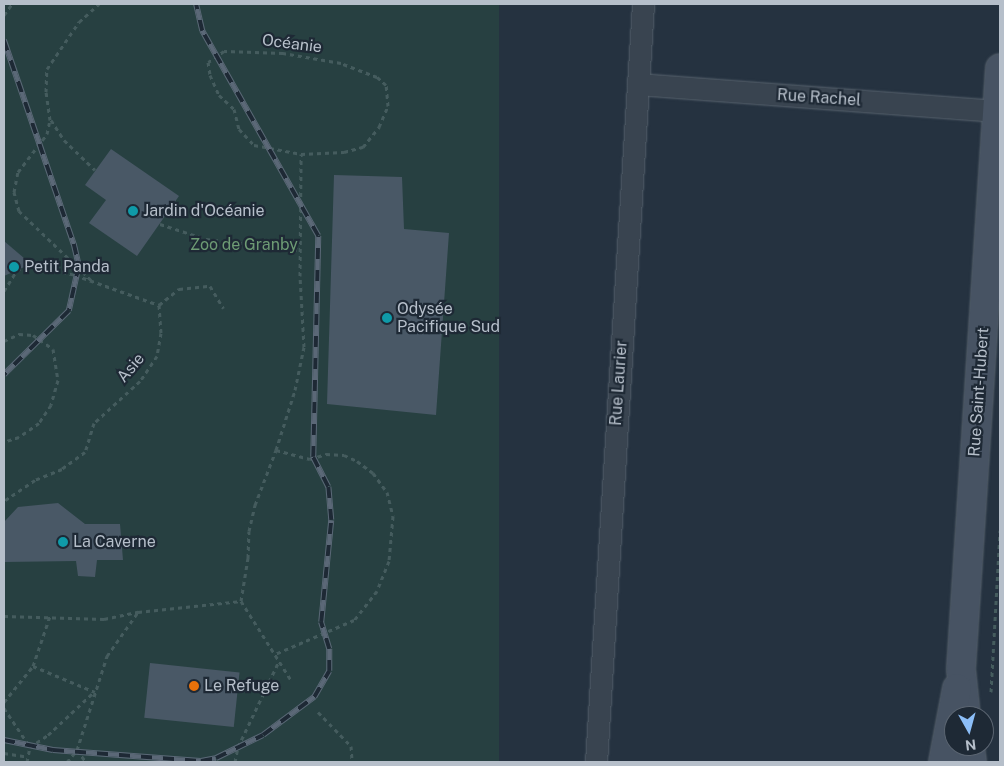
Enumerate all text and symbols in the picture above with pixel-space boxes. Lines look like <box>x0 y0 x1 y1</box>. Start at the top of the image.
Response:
street label: Océanie <box>261 31 323 57</box>
street label: Rue Rachel <box>776 85 862 111</box>
place label: Jardin d'Océanie <box>143 201 265 221</box>
marker: Jardin d'Océanie <box>127 205 139 217</box>
park label: Zoo de Granby <box>190 235 298 255</box>
place label: Petit Panda <box>24 257 110 277</box>
marker: Petit Panda <box>8 261 20 273</box>
place label: Odysée Pacifique Sud <box>397 299 500 337</box>
marker: Odysée Pacifique Sud <box>381 312 393 324</box>
street label: Rue Saint-Hubert <box>965 327 993 457</box>
street label: Rue Laurier <box>606 340 632 426</box>
street label: Asie <box>113 349 149 387</box>
place label: La Caverne <box>73 532 156 552</box>
marker: La Caverne <box>57 536 69 548</box>
place label: Le Refuge <box>204 676 280 696</box>
marker: Le Refuge <box>188 680 200 692</box>
north arrow <box>944 706 994 756</box>
text: N <box>964 736 977 754</box>

